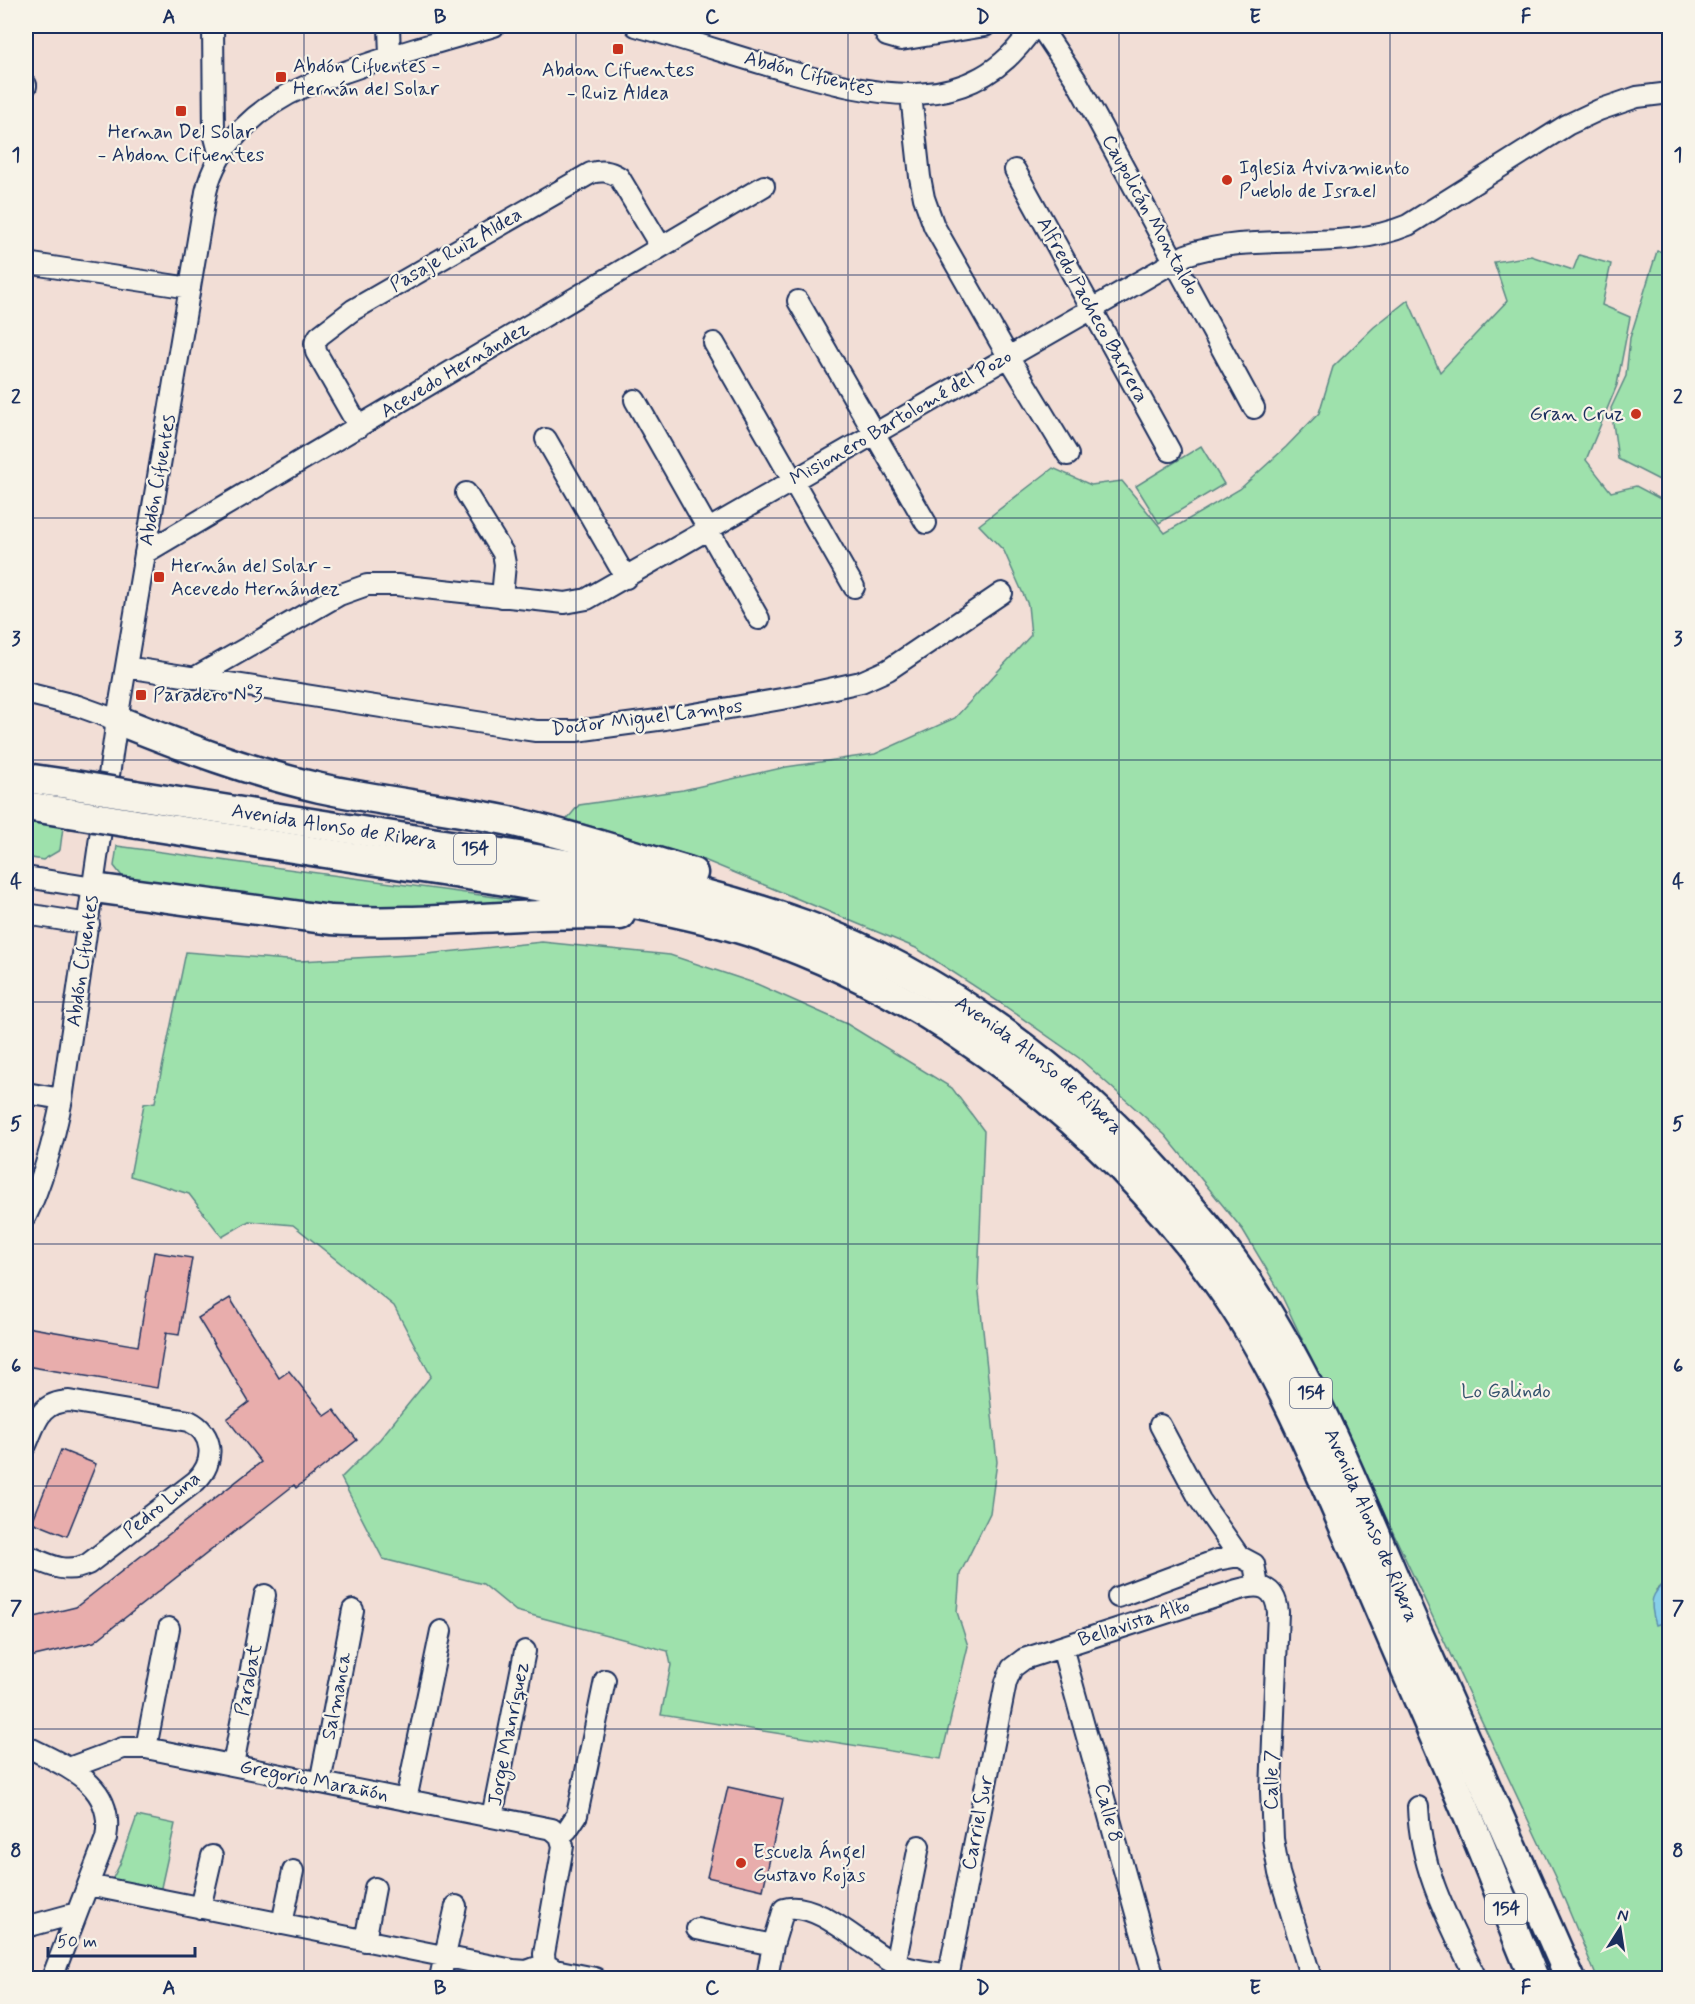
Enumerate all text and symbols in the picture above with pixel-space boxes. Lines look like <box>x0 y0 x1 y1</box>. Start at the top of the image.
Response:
text: A <box>162 4 176 31</box>
text: B <box>434 4 447 31</box>
text: C <box>705 4 720 31</box>
text: D <box>976 4 990 31</box>
text: E <box>1249 4 1261 31</box>
text: F <box>1521 4 1532 31</box>
marker: Abdon Cifuentes - Ruiz Aldea <box>611 42 625 56</box>
street label: Abdón Cifuentes <box>741 45 877 103</box>
place label: Abdón Cifuentes - Hernán del Solar <box>293 53 440 103</box>
place label: Abdon Cifuentes - Ruiz Aldea <box>542 57 694 107</box>
marker: Abdón Cifuentes - Hernán del Solar <box>274 70 288 84</box>
marker: Hernan Del Solar - Abdon Cifuentes <box>174 104 188 118</box>
place label: Hernan Del Solar - Abdon Cifuentes <box>97 119 265 169</box>
street label: Caupolicán Montaldo <box>1095 130 1205 300</box>
text: 1 <box>12 142 20 169</box>
text: 1 <box>1674 142 1682 169</box>
place label: Iglesia Avivamiento Pueblo de Israel <box>1239 155 1409 205</box>
marker: Iglesia Avivamiento Pueblo de Israel <box>1220 173 1234 187</box>
street label: Pasaje Ruiz Aldea <box>385 201 527 299</box>
street label: Alfredo Pacheco Barrera <box>1030 212 1154 408</box>
street label: Acevedo Hernández <box>376 315 534 425</box>
street label: Misionero Bartolomé del Pozo <box>785 343 1017 493</box>
text: 2 <box>11 384 21 411</box>
text: 2 <box>1673 384 1683 411</box>
place label: Gran Cruz <box>1529 401 1624 428</box>
marker: Gran Cruz <box>1629 407 1643 421</box>
street label: Abdón Cifuentes <box>133 412 183 548</box>
place label: Hernán del Solar - Acevedo Hernández <box>171 553 340 603</box>
marker: Hernán del Solar - Acevedo Hernández <box>152 570 166 584</box>
text: 3 <box>11 626 21 653</box>
text: 3 <box>1673 626 1683 653</box>
place label: Paradero N°3 <box>153 682 263 709</box>
marker: Paradero N°3 <box>134 688 148 702</box>
street label: Doctor Miguel Campos <box>550 693 744 744</box>
street label: Avenida Alonso de Ribera <box>229 797 440 856</box>
road number: 154 <box>454 834 496 864</box>
text: 4 <box>10 869 22 896</box>
text: 4 <box>1672 869 1684 896</box>
street label: Abdón Cifuentes <box>60 893 106 1029</box>
street label: Avenida Alonso de Ribera <box>950 989 1129 1141</box>
text: 5 <box>10 1111 22 1138</box>
text: 5 <box>1672 1111 1684 1138</box>
text: 6 <box>11 1353 21 1380</box>
text: 6 <box>1673 1353 1683 1380</box>
road number: 154 <box>1290 1378 1332 1408</box>
park label: Lo Galindo <box>1461 1378 1551 1405</box>
street label: Avenida Alonso de Ribera <box>1317 1424 1425 1626</box>
street label: Pedro Luna <box>117 1465 207 1545</box>
street label: Bellavista Alto <box>1075 1592 1193 1654</box>
text: 7 <box>10 1595 22 1622</box>
text: 7 <box>1672 1595 1684 1622</box>
street label: Parabat <box>229 1641 269 1718</box>
street label: Salmanca <box>315 1649 359 1742</box>
street label: Jorge Manríquez <box>482 1660 537 1808</box>
street label: Calle 7 <box>1258 1749 1286 1811</box>
street label: Gregorio Marañón <box>237 1753 391 1810</box>
street label: Carriel Sur <box>956 1773 1001 1873</box>
street label: Calle 8 <box>1087 1781 1129 1845</box>
text: 8 <box>10 1838 22 1865</box>
text: 8 <box>1672 1838 1684 1865</box>
place label: Escuela Ángel Gustavo Rojas <box>753 1839 866 1889</box>
marker: Escuela Ángel Gustavo Rojas <box>734 1856 748 1870</box>
road number: 154 <box>1485 1894 1527 1924</box>
north arrow <box>1590 1899 1650 1959</box>
text: N <box>1615 1904 1630 1927</box>
scale bar <box>48 1920 195 1958</box>
text: 50 m <box>57 1930 97 1954</box>
text: A <box>162 1975 176 2002</box>
text: B <box>434 1975 447 2002</box>
text: C <box>705 1975 720 2002</box>
text: D <box>976 1975 990 2002</box>
text: E <box>1249 1975 1261 2002</box>
text: F <box>1521 1975 1532 2002</box>

